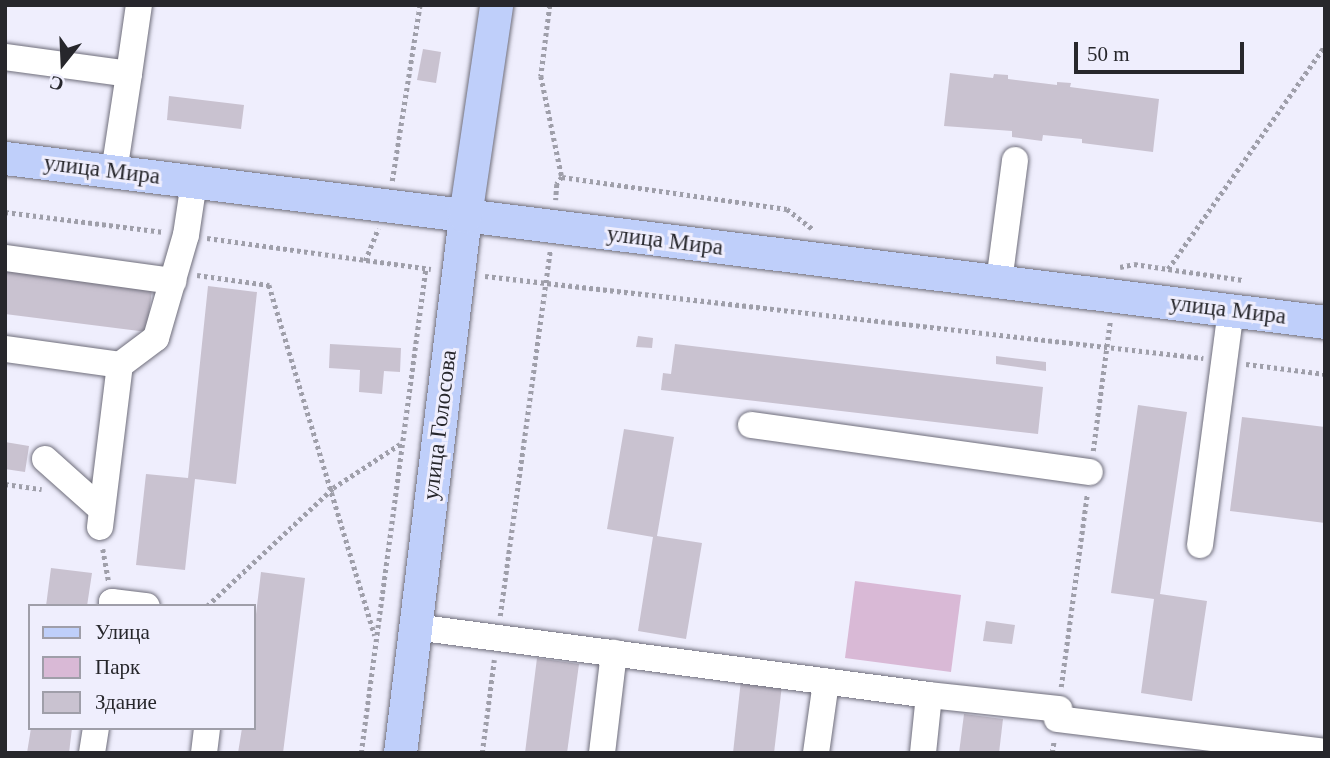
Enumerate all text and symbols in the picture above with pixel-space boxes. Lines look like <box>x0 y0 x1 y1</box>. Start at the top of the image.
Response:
north arrow <box>28 28 98 98</box>
scale bar <box>1078 28 1248 72</box>
text: 50 m <box>1087 42 1130 66</box>
text: С <box>47 71 66 96</box>
street label: улица Мира <box>42 149 162 191</box>
street label: улица Мира <box>605 220 725 262</box>
street label: улица Мира <box>1168 289 1288 331</box>
street label: улица Голосова <box>417 348 463 502</box>
legend <box>28 604 256 730</box>
text: Улица <box>95 620 150 644</box>
text: Парк <box>95 655 140 679</box>
text: Здание <box>95 690 157 714</box>

